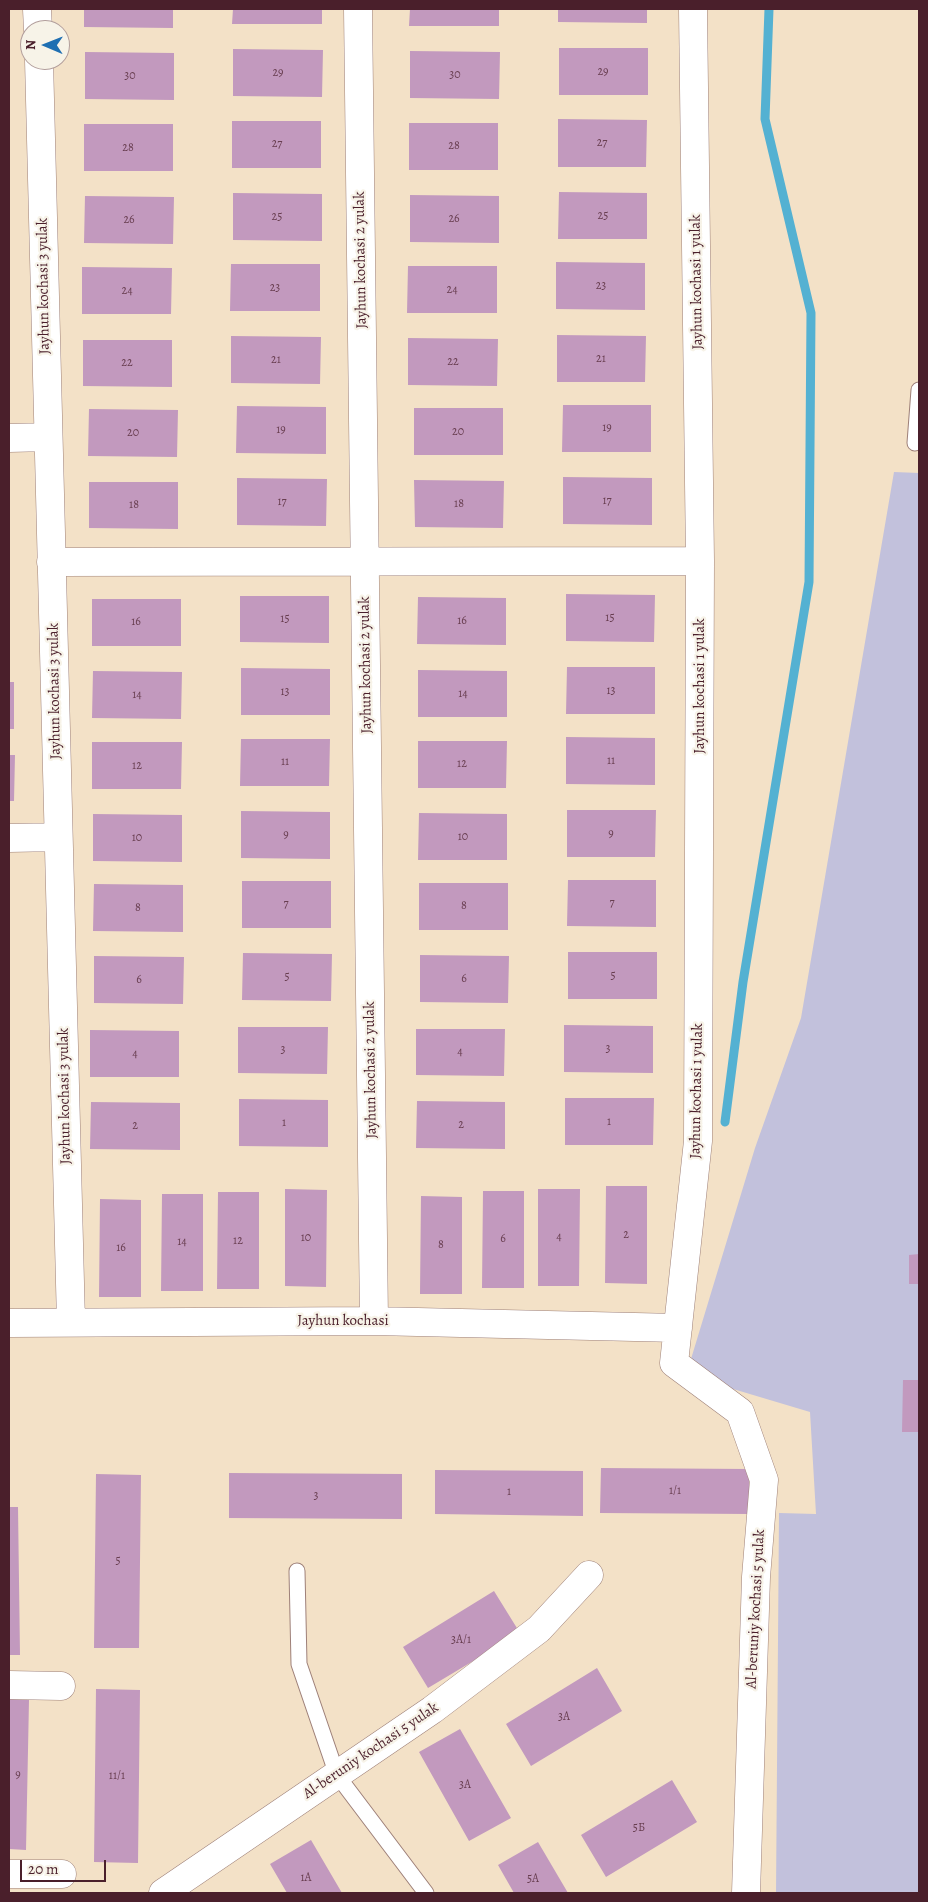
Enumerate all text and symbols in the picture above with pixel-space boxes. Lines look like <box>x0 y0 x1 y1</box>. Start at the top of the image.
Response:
north arrow <box>20 20 70 70</box>
text: N <box>21 39 40 50</box>
house number: 29 <box>597 65 609 79</box>
house number: 29 <box>272 66 284 80</box>
house number: 30 <box>449 68 461 82</box>
house number: 30 <box>124 69 136 83</box>
house number: 27 <box>597 136 607 150</box>
house number: 27 <box>272 137 282 151</box>
house number: 28 <box>448 139 460 153</box>
house number: 28 <box>122 141 134 155</box>
street label: Jayhun kochasi 2 yulak <box>351 191 371 329</box>
house number: 25 <box>598 209 608 223</box>
house number: 25 <box>272 210 282 224</box>
house number: 26 <box>448 212 460 226</box>
house number: 26 <box>123 213 135 227</box>
street label: Jayhun kochasi 1 yulak <box>687 214 707 350</box>
street label: Jayhun kochasi 3 yulak <box>34 218 54 354</box>
house number: 23 <box>596 279 606 293</box>
house number: 23 <box>270 281 280 295</box>
house number: 24 <box>446 283 458 297</box>
house number: 24 <box>121 284 133 298</box>
house number: 21 <box>596 352 606 366</box>
house number: 21 <box>271 353 281 367</box>
house number: 22 <box>447 355 459 369</box>
house number: 22 <box>121 356 133 370</box>
house number: 19 <box>602 421 612 435</box>
house number: 19 <box>276 423 286 437</box>
house number: 20 <box>452 425 464 439</box>
house number: 20 <box>127 426 139 440</box>
house number: 17 <box>602 494 612 508</box>
house number: 17 <box>277 495 287 509</box>
house number: 18 <box>454 497 464 511</box>
house number: 18 <box>129 498 139 512</box>
street label: Jayhun kochasi 2 yulak <box>356 596 376 734</box>
house number: 15 <box>605 611 615 625</box>
house number: 15 <box>280 612 290 626</box>
house number: 16 <box>457 614 467 628</box>
house number: 16 <box>131 615 141 629</box>
street label: Jayhun kochasi 1 yulak <box>691 618 709 754</box>
street label: Jayhun kochasi 3 yulak <box>45 623 65 759</box>
house number: 13 <box>606 684 616 698</box>
house number: 13 <box>280 685 290 699</box>
house number: 14 <box>458 687 468 701</box>
house number: 14 <box>132 688 142 702</box>
house number: 11 <box>607 754 615 768</box>
house number: 11 <box>281 755 289 769</box>
house number: 12 <box>457 757 467 771</box>
house number: 12 <box>132 759 142 773</box>
house number: 9 <box>608 827 614 841</box>
house number: 9 <box>283 828 289 842</box>
house number: 10 <box>458 830 468 844</box>
house number: 10 <box>132 831 142 845</box>
house number: 7 <box>609 896 615 910</box>
house number: 7 <box>283 897 289 911</box>
house number: 8 <box>461 899 467 913</box>
house number: 8 <box>135 901 141 915</box>
house number: 5 <box>610 969 616 983</box>
house number: 5 <box>284 970 290 984</box>
house number: 6 <box>461 972 467 986</box>
house number: 6 <box>136 973 142 987</box>
street label: Jayhun kochasi 2 yulak <box>361 1001 381 1139</box>
street label: Jayhun kochasi 1 yulak <box>687 1023 707 1159</box>
street label: Jayhun kochasi 3 yulak <box>55 1028 75 1164</box>
house number: 3 <box>606 1042 610 1056</box>
house number: 3 <box>281 1043 285 1057</box>
house number: 4 <box>457 1045 463 1059</box>
house number: 4 <box>132 1047 138 1061</box>
house number: 1 <box>607 1115 611 1129</box>
house number: 1 <box>282 1116 286 1130</box>
house number: 2 <box>458 1118 464 1132</box>
house number: 2 <box>132 1119 138 1133</box>
house number: 2 <box>623 1228 629 1242</box>
house number: 4 <box>556 1230 562 1244</box>
house number: 10 <box>301 1231 311 1245</box>
house number: 6 <box>500 1232 506 1246</box>
house number: 12 <box>233 1234 243 1248</box>
house number: 14 <box>177 1235 187 1249</box>
house number: 8 <box>438 1238 444 1252</box>
house number: 16 <box>116 1241 126 1255</box>
street label: Jayhun kochasi <box>297 1312 389 1330</box>
house number: 1/1 <box>669 1484 681 1498</box>
house number: 1 <box>507 1485 511 1499</box>
house number: 3 <box>314 1489 318 1503</box>
street label: Al-beruniy kochasi 5 yulak <box>743 1529 769 1689</box>
house number: 5 <box>115 1554 121 1568</box>
house number: 3A/1 <box>451 1633 471 1647</box>
street label: Al-beruniy kochasi 5 yulak <box>300 1699 442 1803</box>
house number: 3A <box>558 1710 570 1724</box>
house number: 9 <box>15 1768 21 1782</box>
house number: 11/1 <box>109 1769 125 1783</box>
house number: 3A <box>459 1778 471 1792</box>
house number: 5Б <box>633 1821 645 1835</box>
scale bar <box>22 1850 109 1882</box>
text: 20 m <box>28 1859 59 1879</box>
house number: 1A <box>300 1871 312 1885</box>
house number: 5A <box>527 1872 539 1886</box>

